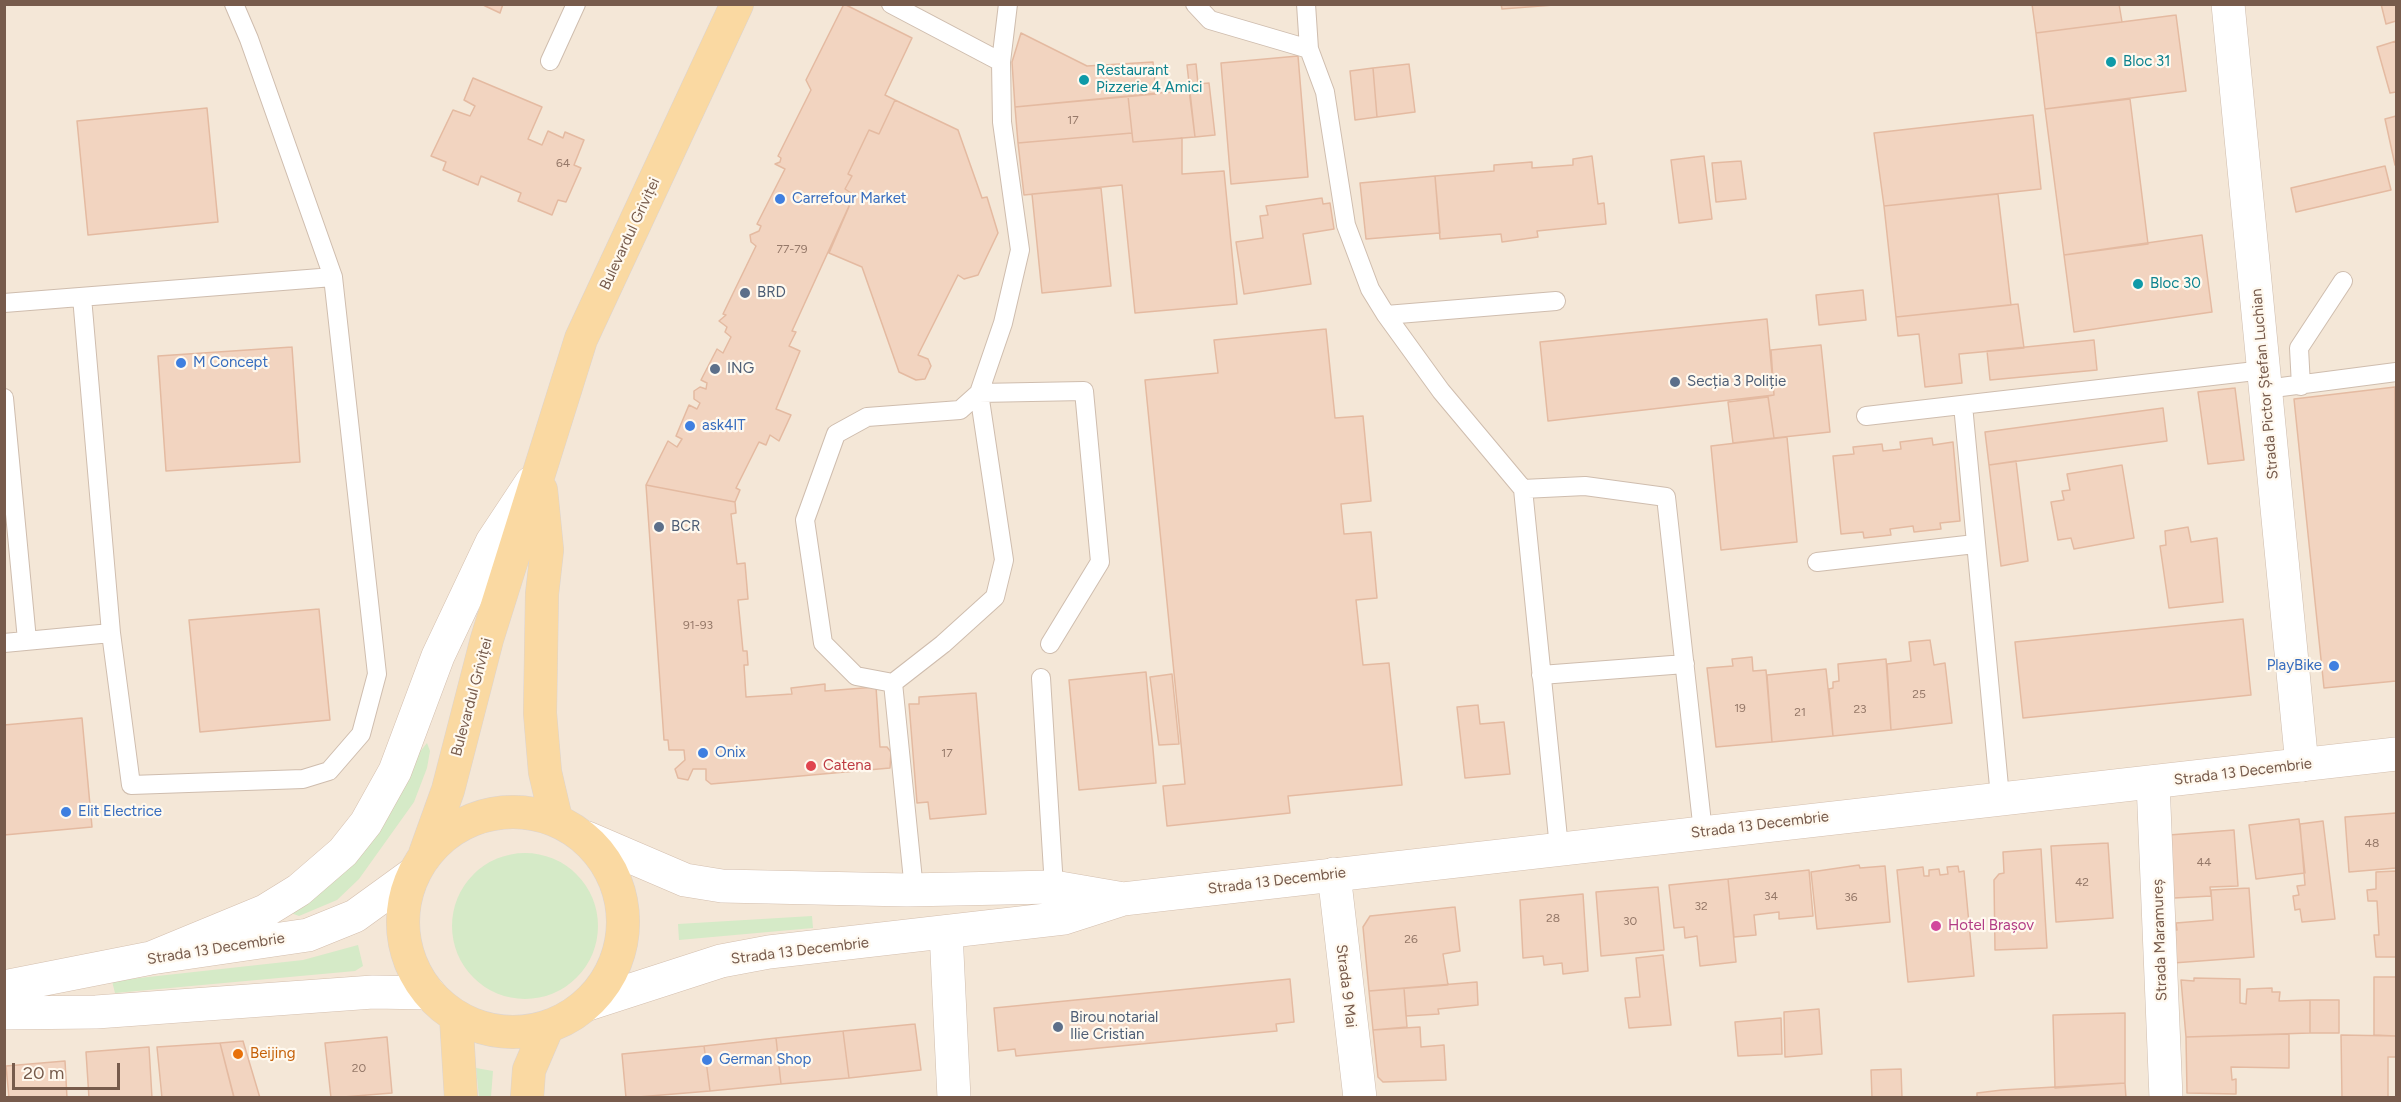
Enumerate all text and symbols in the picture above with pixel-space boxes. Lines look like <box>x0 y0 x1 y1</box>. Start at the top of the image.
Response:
place label: Bloc 31 <box>2123 53 2170 71</box>
marker: Bloc 31 <box>2104 55 2118 69</box>
place label: Restaurant Pizzerie 4 Amici <box>1096 62 1203 97</box>
marker: Restaurant Pizzerie 4 Amici <box>1077 73 1091 87</box>
house number: 17 <box>1067 113 1079 127</box>
house number: 64 <box>556 156 570 170</box>
street label: Bulevardul Griviței <box>596 175 664 293</box>
place label: Carrefour Market <box>792 190 907 208</box>
marker: Carrefour Market <box>773 192 787 206</box>
house number: 77-79 <box>776 242 808 256</box>
place label: Bloc 30 <box>2150 275 2201 293</box>
marker: Bloc 30 <box>2131 277 2145 291</box>
place label: BRD <box>757 284 786 302</box>
marker: BRD <box>738 286 752 300</box>
street label: Strada Pictor Ștefan Luchian <box>2248 288 2282 480</box>
place label: M Concept <box>193 354 268 372</box>
marker: M Concept <box>174 356 188 370</box>
place label: ING <box>727 360 754 378</box>
marker: ING <box>708 362 722 376</box>
place label: Secția 3 Poliție <box>1687 373 1786 391</box>
marker: Secția 3 Poliție <box>1668 375 1682 389</box>
place label: ask4IT <box>702 417 746 435</box>
marker: ask4IT <box>683 419 697 433</box>
place label: BCR <box>671 518 700 536</box>
marker: BCR <box>652 520 666 534</box>
house number: 91-93 <box>683 618 713 632</box>
street label: Bulevardul Griviței <box>448 636 496 758</box>
place label: PlayBike <box>2267 657 2322 675</box>
marker: PlayBike <box>2327 659 2341 673</box>
house number: 25 <box>1912 687 1926 701</box>
house number: 19 <box>1734 701 1746 715</box>
house number: 23 <box>1853 702 1867 716</box>
house number: 21 <box>1794 705 1806 719</box>
place label: Onix <box>715 744 746 762</box>
marker: Onix <box>696 746 710 760</box>
house number: 17 <box>941 746 953 760</box>
street label: Strada 13 Decembrie <box>2173 755 2313 789</box>
place label: Catena <box>823 757 871 775</box>
marker: Catena <box>804 759 818 773</box>
place label: Elit Electrice <box>78 803 162 821</box>
marker: Elit Electrice <box>59 805 73 819</box>
street label: Strada 13 Decembrie <box>1690 808 1830 842</box>
house number: 48 <box>2365 836 2379 850</box>
house number: 44 <box>2197 855 2211 869</box>
street label: Strada 13 Decembrie <box>1207 864 1347 898</box>
house number: 42 <box>2075 875 2089 889</box>
street label: Strada Maramureș <box>2149 879 2171 1001</box>
house number: 34 <box>1764 889 1778 903</box>
house number: 36 <box>1844 890 1858 904</box>
house number: 32 <box>1694 899 1708 913</box>
house number: 28 <box>1546 911 1560 925</box>
house number: 30 <box>1623 914 1637 928</box>
place label: Hotel Brașov <box>1948 917 2034 935</box>
marker: Hotel Brașov <box>1929 919 1943 933</box>
street label: Strada 13 Decembrie <box>146 929 286 969</box>
house number: 26 <box>1404 932 1418 946</box>
street label: Strada 13 Decembrie <box>730 934 870 968</box>
street label: Strada 9 Mai <box>1332 943 1360 1029</box>
place label: Birou notarial Ilie Cristian <box>1070 1009 1158 1044</box>
marker: Birou notarial Ilie Cristian <box>1051 1020 1065 1034</box>
place label: Beijing <box>250 1045 296 1063</box>
marker: Beijing <box>231 1047 245 1061</box>
scale bar <box>15 1051 123 1089</box>
place label: German Shop <box>719 1051 811 1069</box>
marker: German Shop <box>700 1053 714 1067</box>
house number: 20 <box>352 1061 366 1075</box>
text: 20 m <box>23 1062 64 1084</box>

